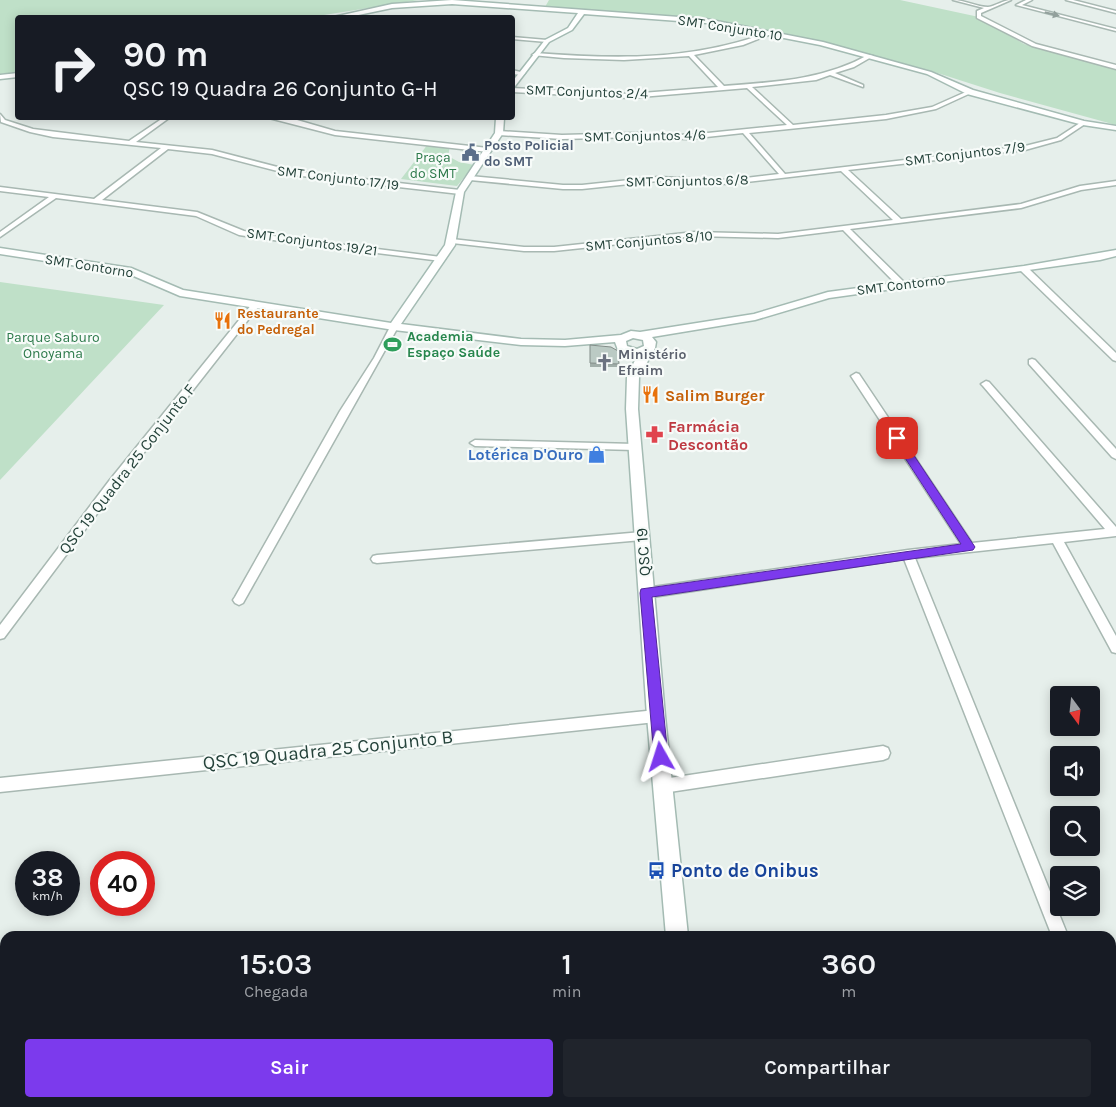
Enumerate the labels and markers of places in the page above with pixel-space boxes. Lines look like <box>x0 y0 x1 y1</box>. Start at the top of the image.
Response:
place label: Posto Policial do SMT <box>484 137 574 170</box>
public building icon: Posto Policial do SMT <box>460 143 480 163</box>
place label: Restaurante do Pedregal <box>237 305 319 338</box>
restaurant icon: Restaurante do Pedregal <box>213 311 233 331</box>
place label: Academia Espaço Saúde <box>407 328 500 361</box>
sports icon: Academia Espaço Saúde <box>383 334 403 354</box>
place label: Ministério Efraim <box>618 346 687 379</box>
church icon: Ministério Efraim <box>594 352 614 372</box>
restaurant icon: Salim Burger <box>641 385 661 405</box>
place label: Salim Burger <box>665 386 765 405</box>
place label: Farmácia Descontão <box>668 417 748 454</box>
pin <box>876 417 918 459</box>
pharmacy icon: Farmácia Descontão <box>644 425 664 445</box>
shop icon: Lotérica D'Ouro <box>587 444 607 464</box>
place label: Lotérica D'Ouro <box>468 445 583 464</box>
place label: Ponto de Onibus <box>671 860 819 882</box>
bus stop icon: Ponto de Onibus <box>647 861 667 881</box>

